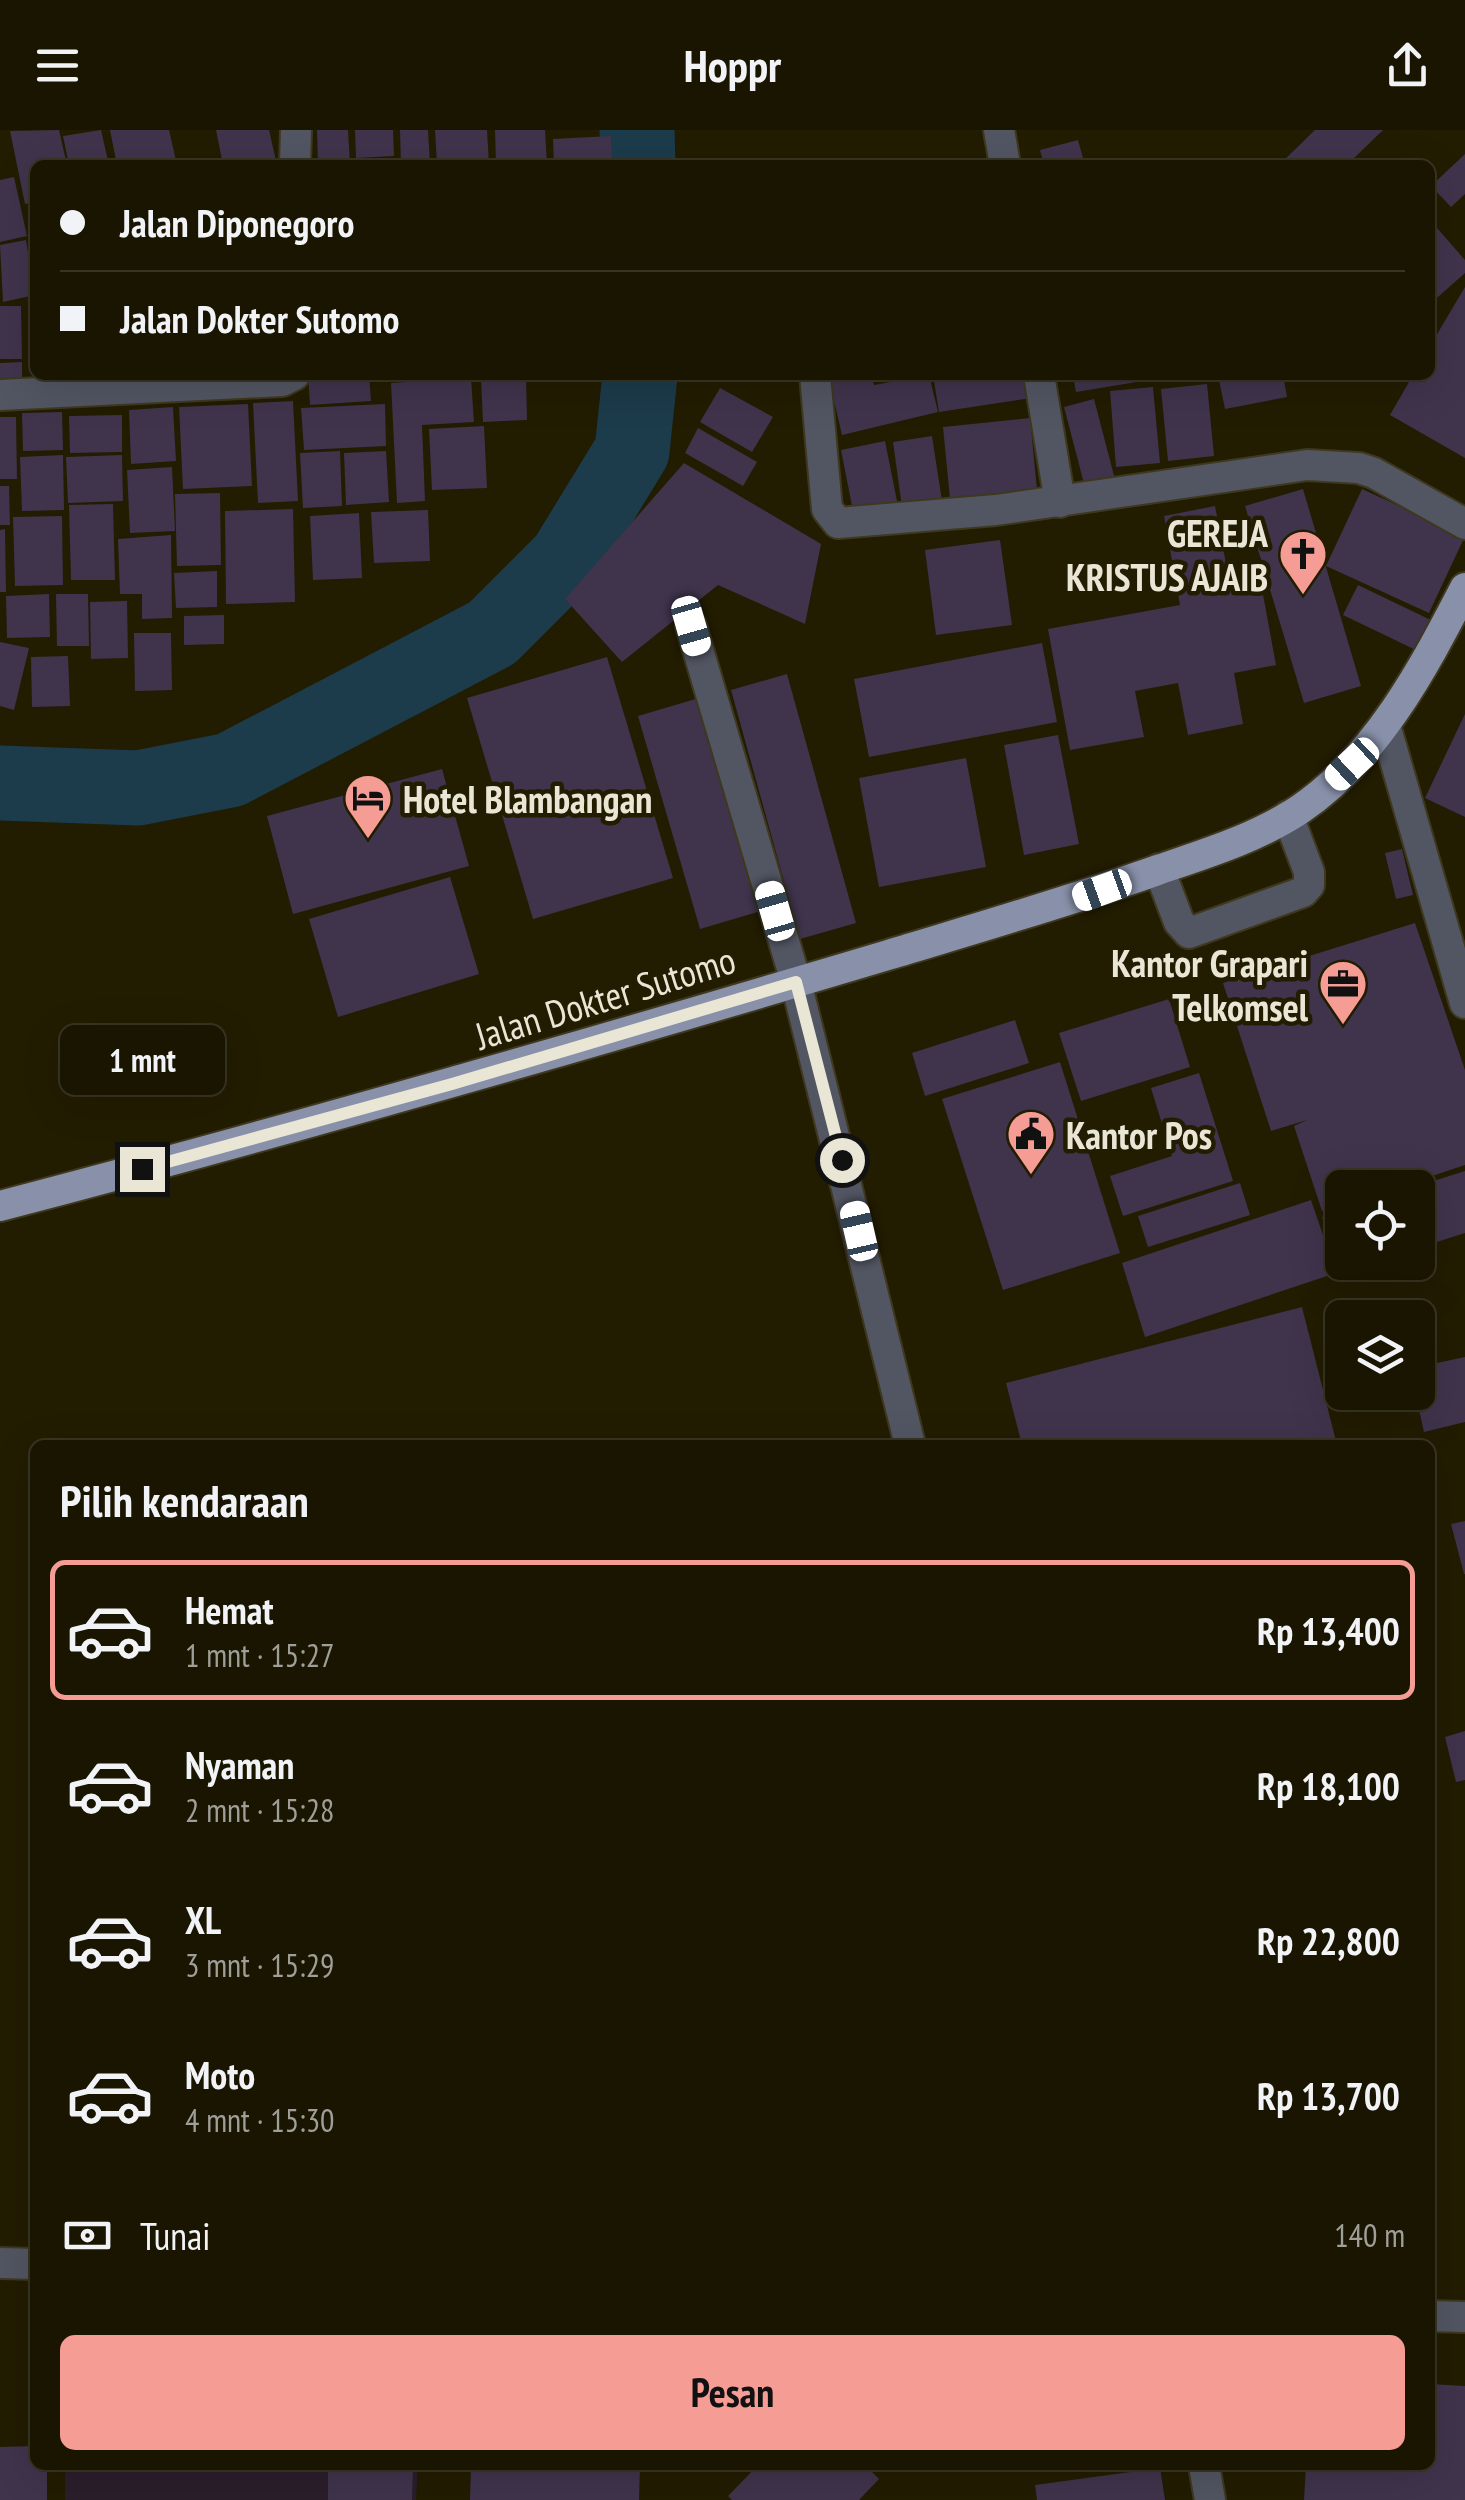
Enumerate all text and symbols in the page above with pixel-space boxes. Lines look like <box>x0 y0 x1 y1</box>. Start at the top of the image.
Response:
text: Hoppr <box>684 36 781 94</box>
icon: menu <box>30 38 85 93</box>
icon: share <box>1380 38 1435 93</box>
text: Jalan Diponegoro <box>120 198 354 247</box>
text: Jalan Dokter Sutomo <box>120 294 399 343</box>
place label: GEREJA KRISTUS AJAIB <box>1066 508 1269 601</box>
church icon: GEREJA KRISTUS AJAIB <box>1277 528 1329 596</box>
car <box>668 593 714 659</box>
car <box>1320 733 1384 795</box>
hotel icon: Hotel Blambangan <box>342 772 394 840</box>
place label: Hotel Blambangan <box>403 774 652 823</box>
car <box>1069 866 1135 914</box>
car <box>752 878 798 944</box>
street label: Jalan Dokter Sutomo <box>468 934 741 1060</box>
place label: Kantor Grapari Telkomsel <box>1111 938 1309 1031</box>
office icon: Kantor Grapari Telkomsel <box>1317 958 1369 1026</box>
callout: 1 mnt <box>59 1024 224 1094</box>
text: 1 mnt <box>109 1039 176 1081</box>
public building icon: Kantor Pos <box>1005 1108 1057 1176</box>
place label: Kantor Pos <box>1066 1110 1212 1159</box>
route start <box>820 1138 865 1183</box>
route end <box>120 1147 165 1192</box>
map controls <box>1325 1170 1435 1410</box>
button: locate <box>1325 1170 1435 1280</box>
car <box>838 1198 880 1264</box>
button: layers <box>1325 1300 1435 1410</box>
text: Pilih kendaraan <box>60 1471 309 1529</box>
icon: car <box>65 1585 155 1675</box>
text: Hemat <box>185 1585 273 1634</box>
text: Rp 13,400 <box>1257 1606 1400 1655</box>
text: 1 mnt · 15:27 <box>185 1634 334 1676</box>
icon: car <box>65 1740 155 1830</box>
text: Nyaman <box>185 1740 294 1789</box>
text: Rp 18,100 <box>1257 1761 1400 1810</box>
text: 2 mnt · 15:28 <box>185 1789 334 1831</box>
icon: car <box>65 1895 155 1985</box>
text: XL <box>185 1895 221 1944</box>
text: Rp 22,800 <box>1257 1916 1400 1965</box>
text: 3 mnt · 15:29 <box>185 1944 334 1986</box>
icon: car <box>65 2050 155 2140</box>
text: Moto <box>185 2050 255 2099</box>
text: Rp 13,700 <box>1257 2071 1400 2120</box>
text: 4 mnt · 15:30 <box>185 2099 334 2141</box>
icon: cash <box>60 2208 115 2263</box>
text: Tunai <box>140 2211 210 2260</box>
text: 140 m <box>1334 2214 1405 2256</box>
button: Pesan <box>60 2335 1405 2450</box>

